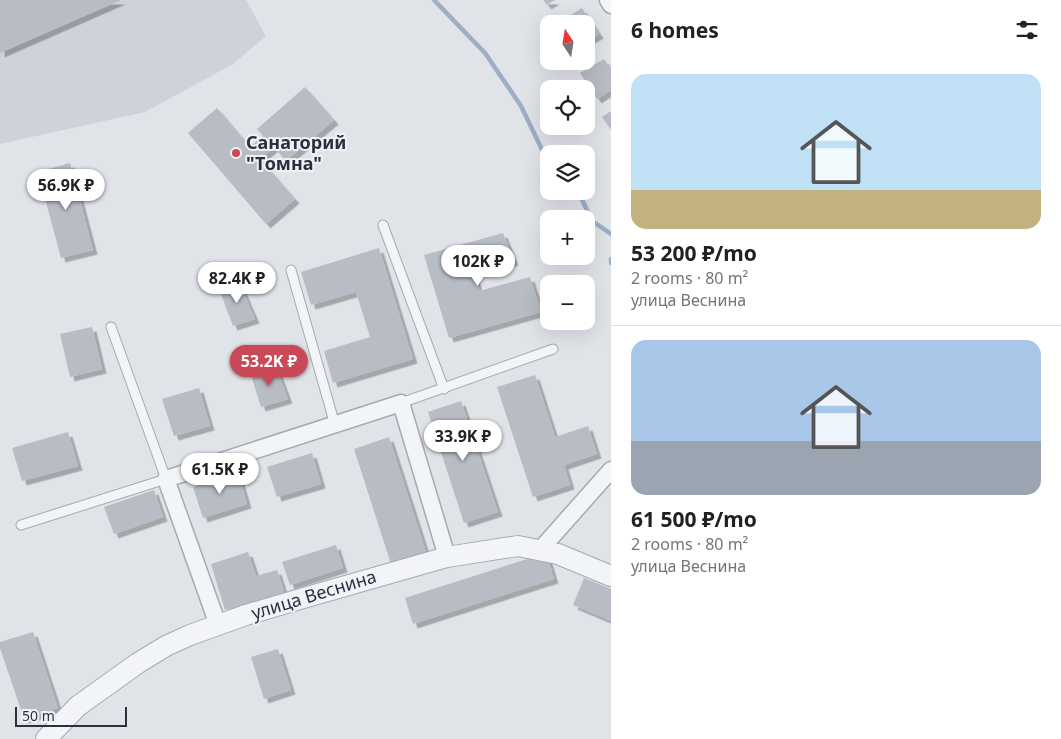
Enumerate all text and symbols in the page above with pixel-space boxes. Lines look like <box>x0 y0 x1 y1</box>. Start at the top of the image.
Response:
north arrow <box>540 15 595 70</box>
map controls <box>540 15 595 330</box>
text: 6 homes <box>631 16 719 44</box>
icon: filters <box>1013 16 1041 44</box>
button: locate <box>540 80 595 135</box>
icon: home <box>791 107 881 197</box>
place label: Санаторий "Томна" <box>246 130 346 175</box>
button: layers <box>540 145 595 200</box>
marker: Санаторий "Томна" <box>230 147 242 159</box>
pin: 56.9K ₽ <box>20 168 112 211</box>
text: 56.9K ₽ <box>38 174 94 196</box>
button: + <box>540 210 595 265</box>
text: 53 200 ₽/mo <box>631 239 757 267</box>
pin: 102K ₽ <box>437 244 519 287</box>
text: 102K ₽ <box>452 250 504 272</box>
pin: 82.4K ₽ <box>191 262 283 304</box>
text: 82.4K ₽ <box>209 267 265 289</box>
text: 2 rooms · 80 m² <box>631 267 748 289</box>
button: − <box>540 275 595 330</box>
text: улица Веснина <box>631 289 746 311</box>
pin: 53.2K ₽ <box>223 344 315 387</box>
text: 53.2K ₽ <box>241 350 297 372</box>
icon: home <box>791 372 881 462</box>
pin: 33.9K ₽ <box>417 420 509 462</box>
text: 33.9K ₽ <box>435 425 491 447</box>
pin: 61.5K ₽ <box>174 452 266 495</box>
text: 61.5K ₽ <box>192 458 248 480</box>
text: 61 500 ₽/mo <box>631 505 757 533</box>
text: 2 rooms · 80 m² <box>631 533 748 555</box>
text: улица Веснина <box>631 555 746 577</box>
street label: улица Веснина <box>248 564 379 624</box>
scale bar <box>15 704 128 727</box>
text: 50 m <box>22 706 55 725</box>

